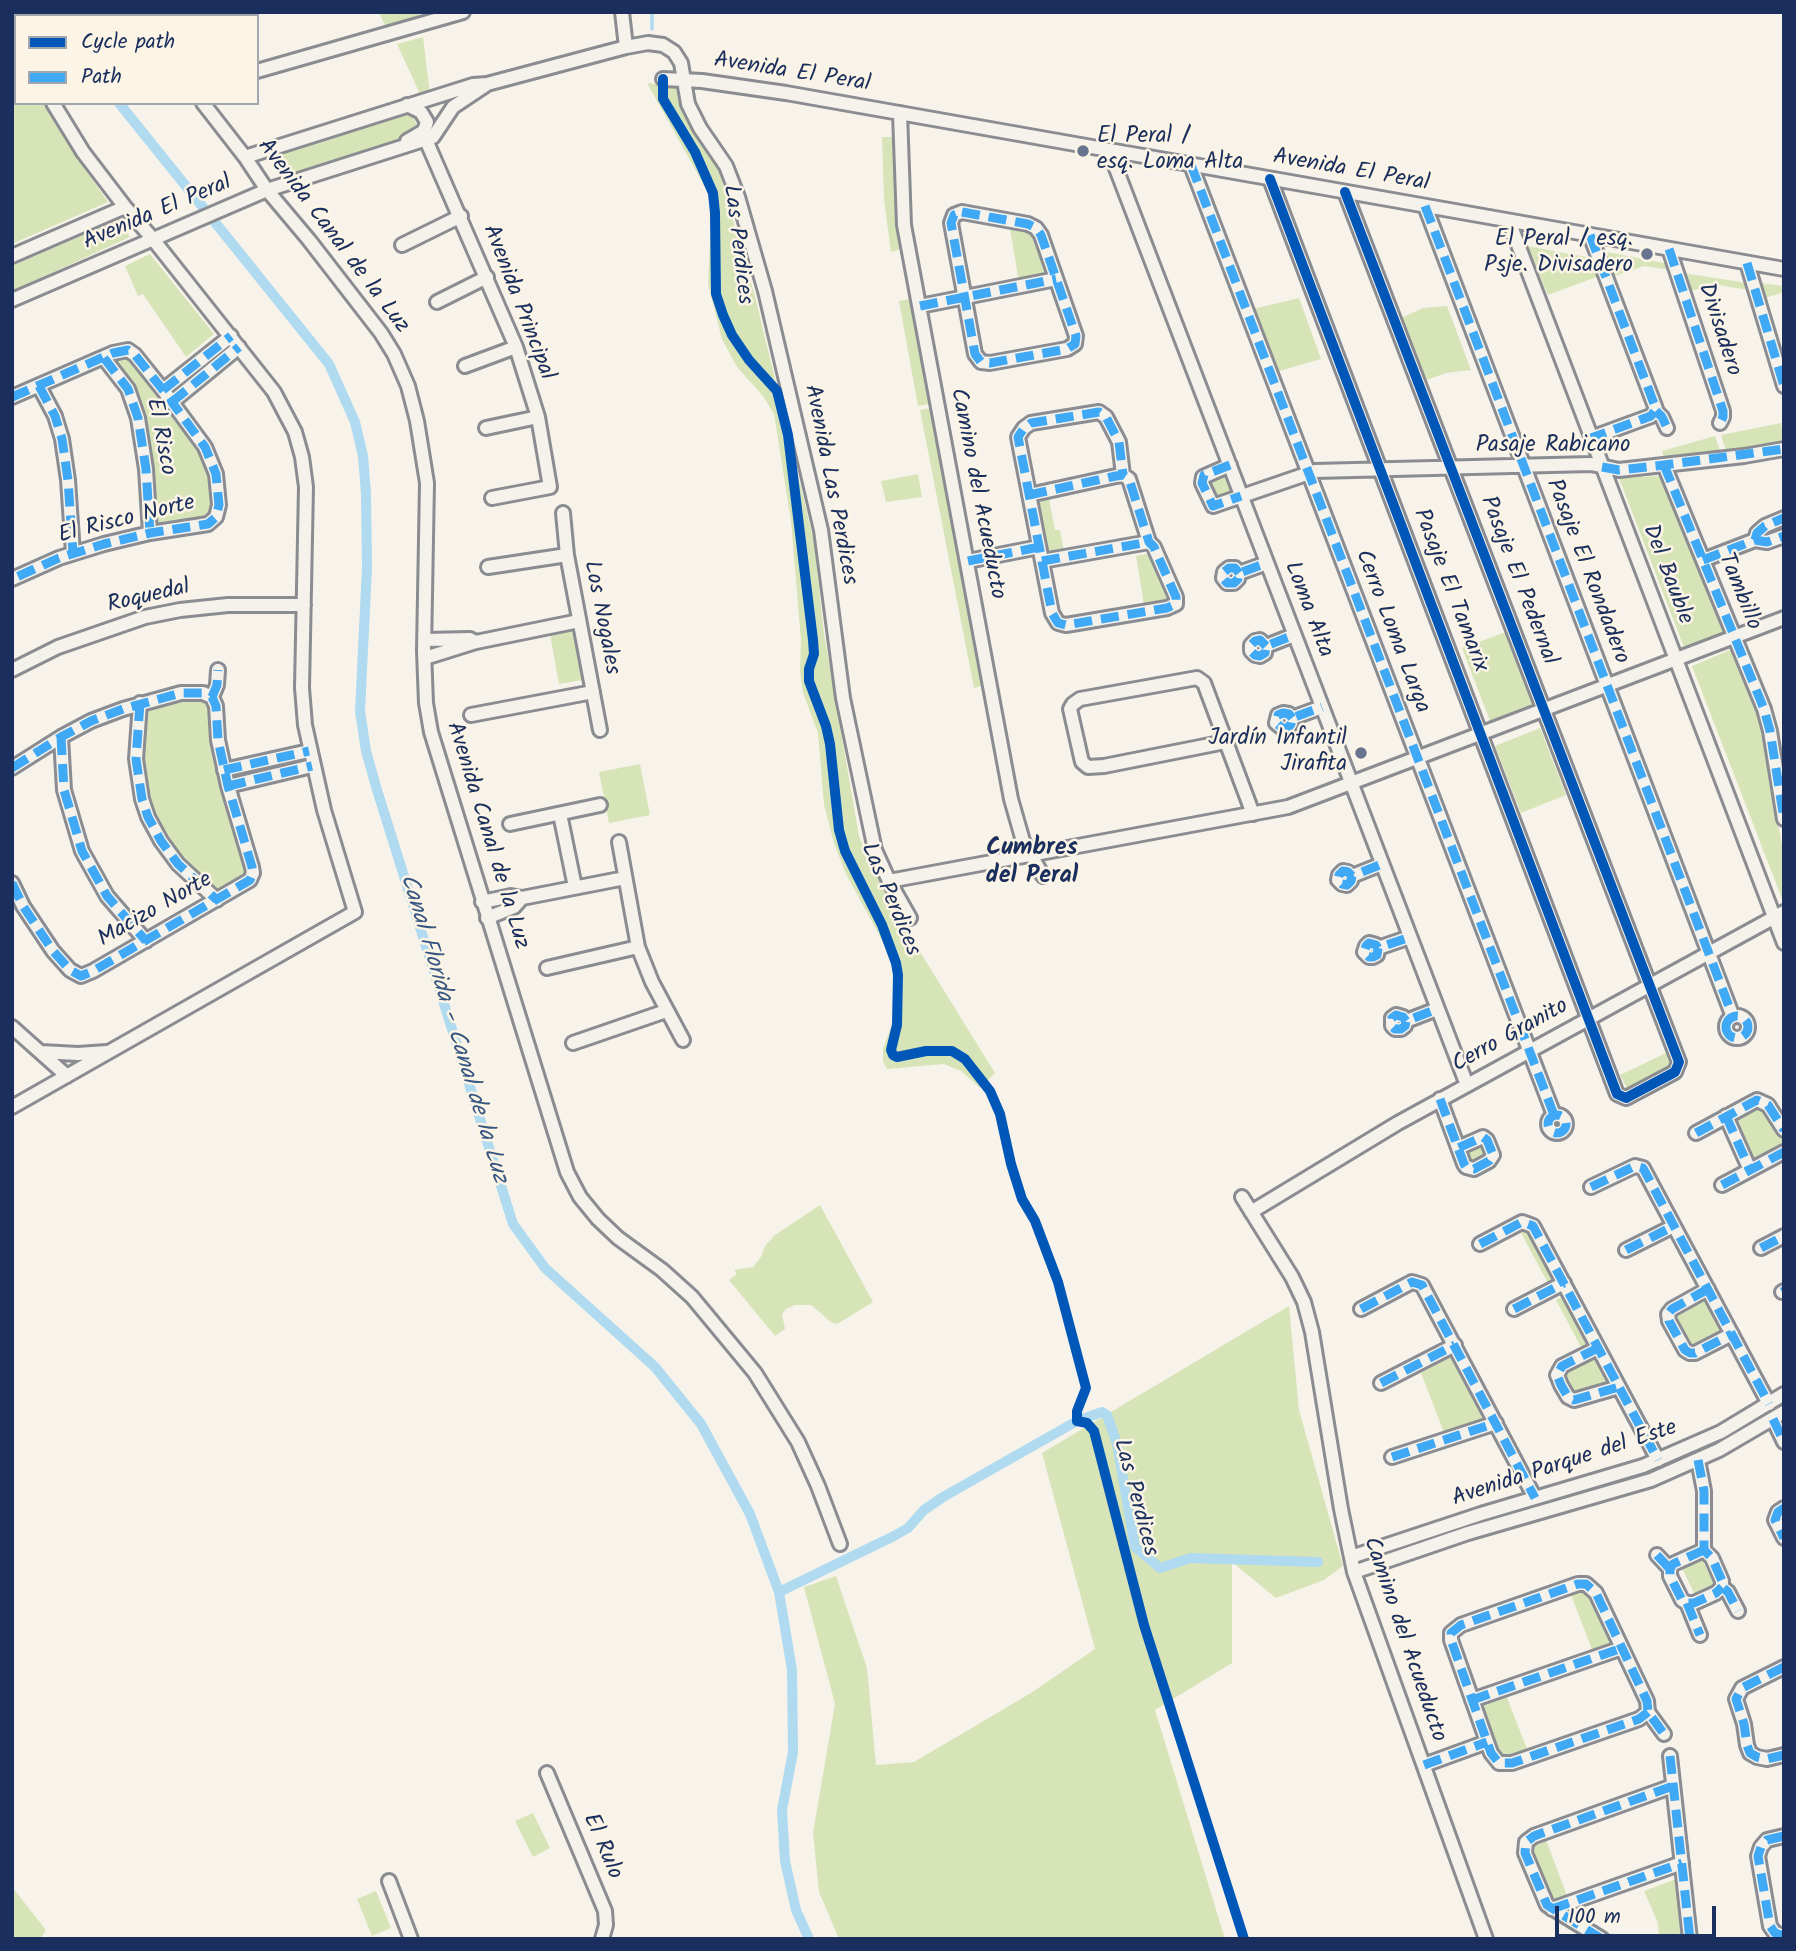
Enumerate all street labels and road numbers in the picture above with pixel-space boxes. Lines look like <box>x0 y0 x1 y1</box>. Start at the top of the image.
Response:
street label: Avenida El Peral <box>712 48 872 100</box>
street label: Avenida Canal de la Luz <box>250 134 414 340</box>
street label: Avenida El Peral <box>1271 145 1431 199</box>
street label: Avenida El Peral <box>80 170 236 258</box>
street label: Las Perdices <box>715 184 757 306</box>
street label: Avenida Principal <box>475 221 559 385</box>
street label: Divisadero <box>1690 280 1746 380</box>
street label: Avenida Las Perdices <box>796 383 862 587</box>
street label: Camino del Acueducto <box>942 386 1010 602</box>
street label: El Risco <box>138 396 180 478</box>
street label: Pasaje Rabicano <box>1476 433 1630 461</box>
street label: Pasaje El Rondadero <box>1538 476 1634 668</box>
street label: El Risco Norte <box>56 491 198 551</box>
street label: Pasaje El Pedernal <box>1472 493 1562 669</box>
street label: Pasaje El Tamarix <box>1405 505 1493 677</box>
street label: Del Bauble <box>1634 521 1698 629</box>
street label: Cerro Loma Larga <box>1347 546 1435 718</box>
street label: Tambillo <box>1710 549 1766 635</box>
street label: Loma Alta <box>1276 558 1338 662</box>
street label: Los Nogales <box>575 559 625 677</box>
street label: Roquedal <box>105 575 193 621</box>
street label: Avenida Canal de la Luz <box>438 719 534 953</box>
street label: Las Perdices <box>853 839 925 961</box>
street label: Macizo Norte <box>94 867 218 955</box>
street label: Cerro Granito <box>1448 994 1574 1080</box>
street label: Avenida Parque del Este <box>1449 1416 1681 1514</box>
street label: Las Perdices <box>1105 1436 1163 1560</box>
street label: Camino del Acueducto <box>1355 1534 1451 1746</box>
street label: El Rulo <box>575 1810 627 1884</box>

